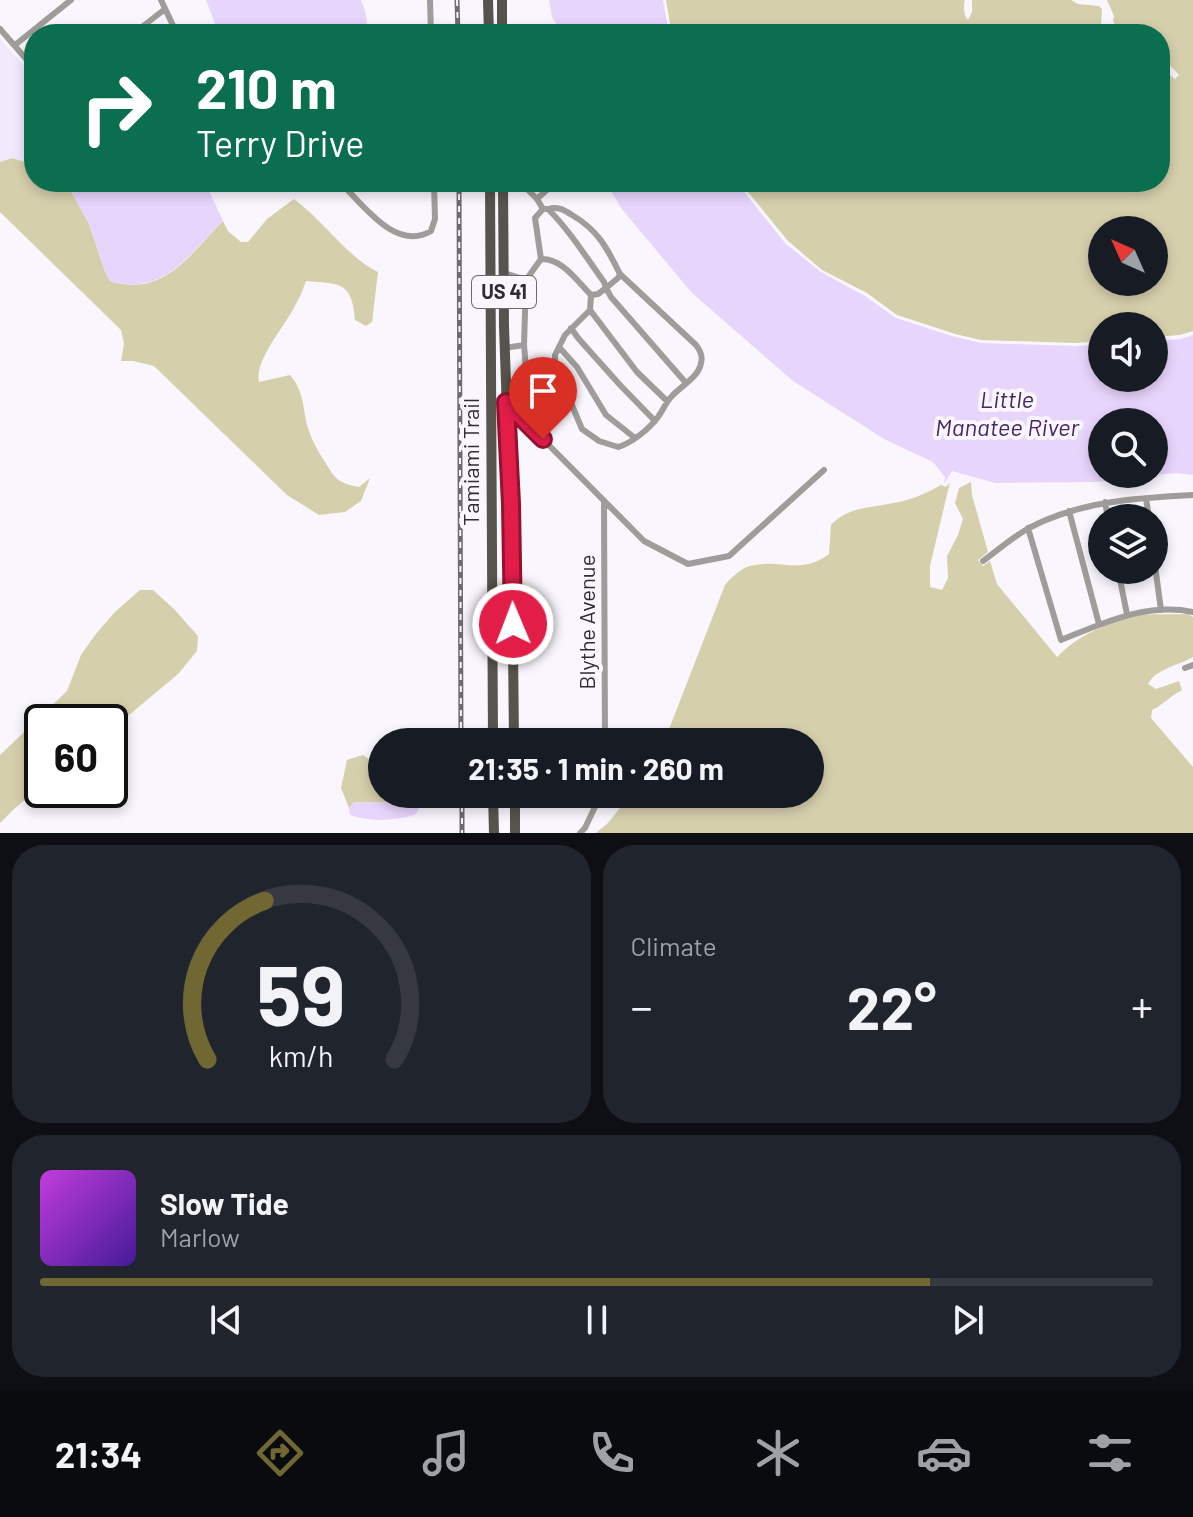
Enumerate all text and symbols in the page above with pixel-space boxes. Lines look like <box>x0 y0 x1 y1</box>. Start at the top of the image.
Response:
text: 210 m <box>196 53 337 120</box>
icon: right <box>64 56 168 160</box>
text: Terry Drive <box>196 121 364 164</box>
north arrow <box>1088 216 1168 296</box>
map controls <box>1088 216 1168 584</box>
road number: US 41 <box>472 276 536 308</box>
button: sound <box>1088 312 1168 392</box>
pin <box>509 357 577 439</box>
icon: arrive <box>521 369 565 413</box>
water label: Little Manatee River <box>935 384 1080 441</box>
street label: Tamiami Trail <box>457 398 483 526</box>
button: search <box>1088 408 1168 488</box>
button: layers <box>1088 504 1168 584</box>
street label: Blythe Avenue <box>573 555 599 689</box>
position arrow <box>471 582 555 666</box>
speed limit sign: 60 <box>24 704 128 808</box>
text: 21:35 · 1 min · 260 m <box>468 750 724 786</box>
text: Climate <box>631 930 717 961</box>
text: 59 <box>257 943 346 1043</box>
text: 22° <box>847 970 937 1042</box>
text: − <box>631 979 653 1032</box>
text: + <box>1131 979 1153 1032</box>
text: km/h <box>269 1038 334 1073</box>
text: Slow Tide <box>160 1185 289 1221</box>
text: Marlow <box>160 1221 240 1252</box>
icon: previous <box>204 1298 248 1342</box>
icon: pause <box>575 1298 619 1342</box>
icon: next <box>946 1298 990 1342</box>
icon: directions <box>252 1425 308 1481</box>
icon: music <box>418 1425 474 1481</box>
icon: phone <box>584 1425 640 1481</box>
icon: climate <box>750 1425 806 1481</box>
icon: car <box>916 1425 972 1481</box>
icon: filters <box>1082 1425 1138 1481</box>
text: 21:34 <box>55 1432 142 1475</box>

